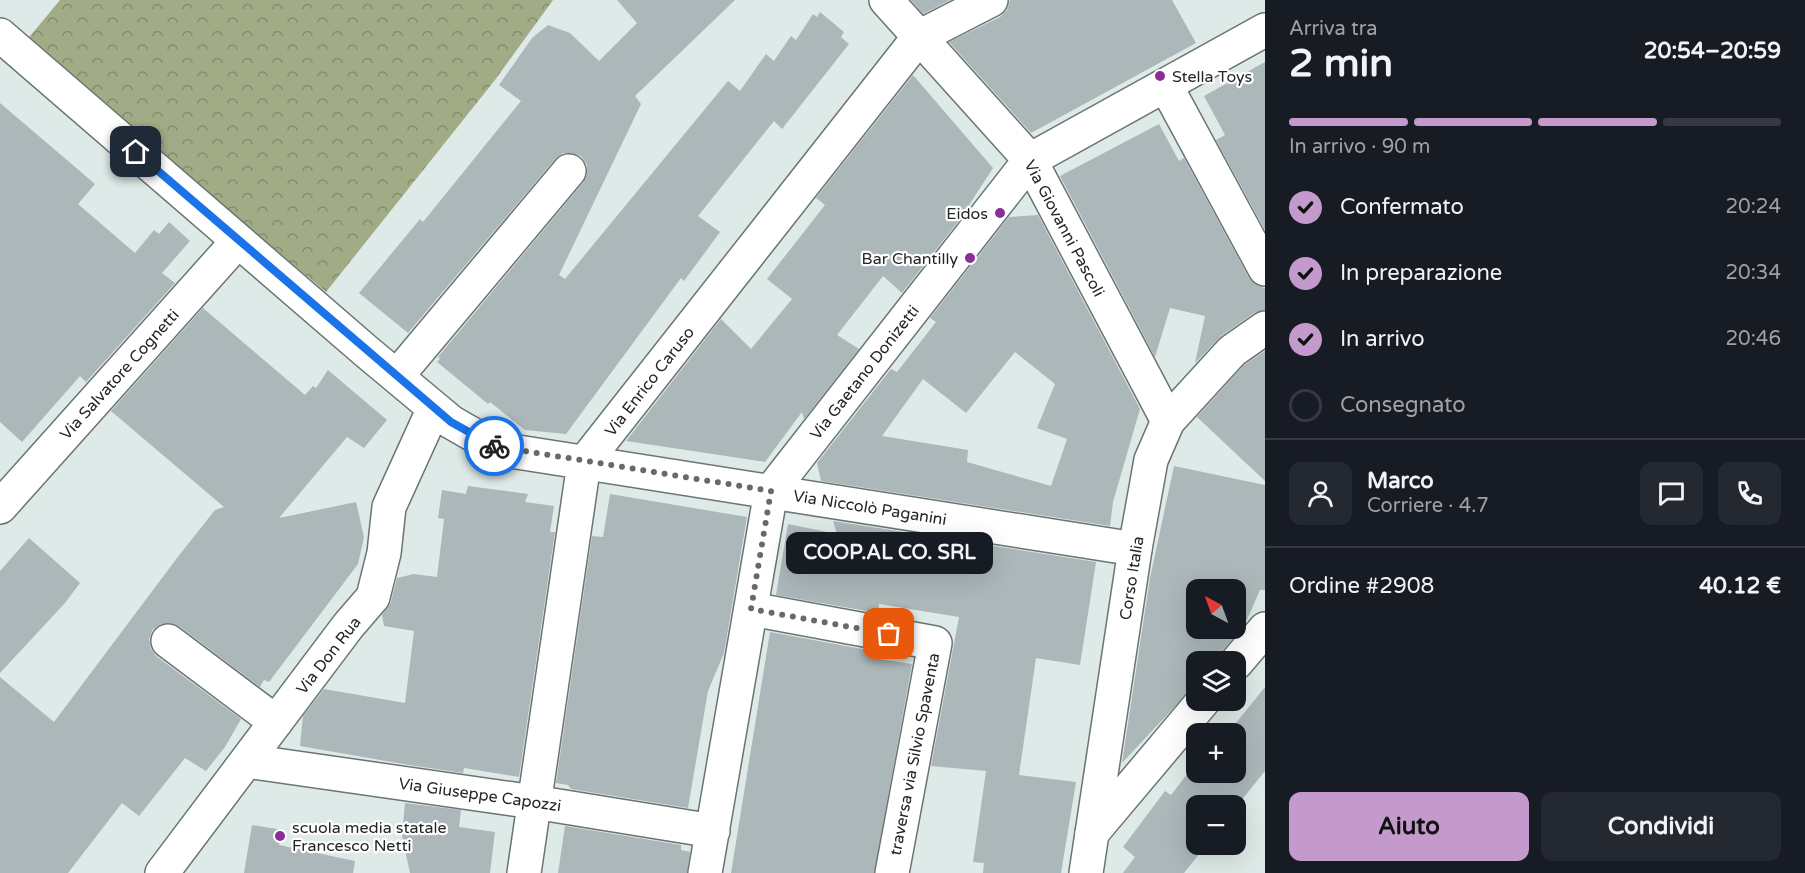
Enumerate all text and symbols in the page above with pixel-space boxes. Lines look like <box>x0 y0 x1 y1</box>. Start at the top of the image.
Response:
text: Arriva tra <box>1289 17 1378 41</box>
text: 20:54–20:59 <box>1644 38 1781 64</box>
text: 2 min <box>1289 40 1393 87</box>
place label: Stella Toys <box>1172 67 1252 87</box>
marker: Stella Toys <box>1153 69 1167 83</box>
pin <box>110 126 161 177</box>
icon: home <box>119 135 152 168</box>
text: In arrivo · 90 m <box>1289 135 1430 159</box>
street label: Via Giovanni Pascoli <box>1020 157 1109 300</box>
icon: check <box>1289 191 1322 224</box>
text: Confermato <box>1340 194 1464 220</box>
text: 20:24 <box>1726 195 1781 219</box>
place label: Eidos <box>946 204 988 224</box>
marker: Eidos <box>993 206 1007 220</box>
place label: Bar Chantilly <box>862 249 958 269</box>
marker: Bar Chantilly <box>963 251 977 265</box>
icon: check <box>1289 257 1322 290</box>
text: In preparazione <box>1340 260 1502 286</box>
text: 20:34 <box>1726 261 1781 285</box>
street label: Via Gaetano Donizetti <box>806 301 924 444</box>
street label: Via Salvatore Cognetti <box>56 305 184 444</box>
street label: Via Enrico Caruso <box>601 323 699 440</box>
icon: check <box>1289 323 1322 356</box>
text: In arrivo <box>1340 326 1425 352</box>
text: 20:46 <box>1726 327 1781 351</box>
text: Consegnato <box>1340 392 1466 418</box>
courier <box>464 416 524 476</box>
icon: bike <box>478 430 511 463</box>
button: person <box>1289 462 1352 525</box>
button: chat <box>1640 462 1703 525</box>
button: phone <box>1718 462 1781 525</box>
text: Marco <box>1367 468 1434 494</box>
street label: Via Niccolò Paganini <box>792 486 948 530</box>
text: Corriere · 4.7 <box>1367 494 1489 518</box>
callout: COOP.AL CO. SRL <box>786 532 992 574</box>
street label: Corso Italia <box>1115 535 1148 622</box>
text: COOP.AL CO. SRL <box>803 541 976 565</box>
text: Ordine #2908 <box>1289 573 1434 599</box>
text: 40.12 € <box>1699 573 1781 599</box>
north arrow <box>1186 579 1246 639</box>
map controls <box>1186 579 1246 855</box>
pin <box>863 608 914 659</box>
street label: Via Don Rua <box>292 613 365 699</box>
icon: bag <box>872 617 905 650</box>
street label: traversa via Silvio Spaventa <box>886 651 944 857</box>
button: layers <box>1186 651 1246 711</box>
button: + <box>1186 723 1246 783</box>
street label: Via Giuseppe Capozzi <box>397 774 562 816</box>
button: Aiuto <box>1289 792 1529 861</box>
button: Condividi <box>1541 792 1781 861</box>
button: − <box>1186 795 1246 855</box>
place label: scuola media statale Francesco Netti <box>292 818 446 856</box>
marker: scuola media statale Francesco Netti <box>273 829 287 843</box>

